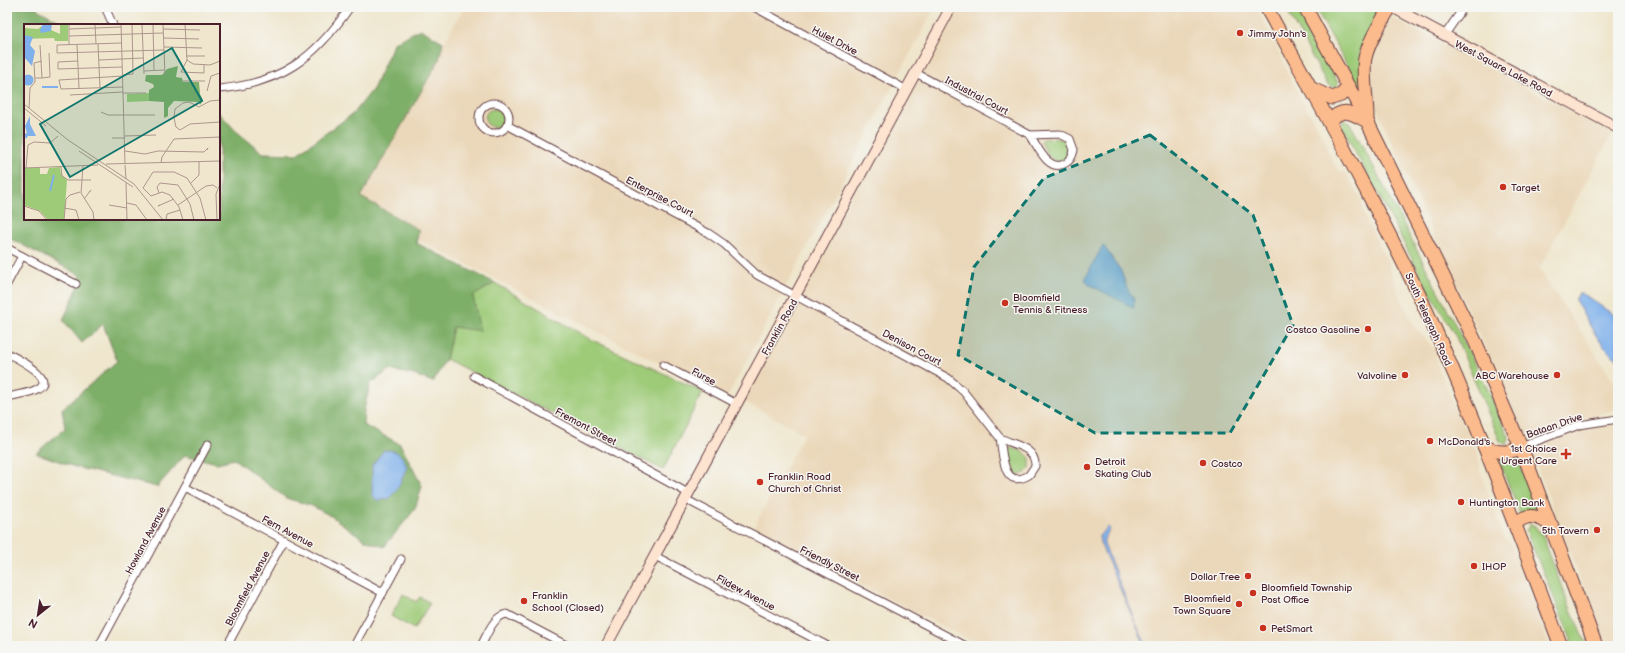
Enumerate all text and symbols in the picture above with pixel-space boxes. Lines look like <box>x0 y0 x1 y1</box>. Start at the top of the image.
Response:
inset map <box>24 24 220 220</box>
street label: Hulet Drive <box>810 24 860 58</box>
marker: Jimmy John's <box>1235 28 1245 38</box>
place label: Jimmy John's <box>1248 28 1307 40</box>
street label: West Square Lake Road <box>1453 38 1555 100</box>
street label: Industrial Court <box>943 74 1010 118</box>
street label: Enterprise Court <box>624 174 695 220</box>
marker: Target <box>1498 182 1508 192</box>
place label: Target <box>1511 182 1540 194</box>
street label: South Telegraph Road <box>1402 271 1454 368</box>
place label: Bloomfield Tennis & Fitness <box>1013 292 1087 316</box>
street label: Franklin Road <box>759 297 800 358</box>
marker: Bloomfield Tennis & Fitness <box>1000 298 1010 308</box>
place label: Costco Gasoline <box>1286 324 1360 336</box>
marker: Costco Gasoline <box>1363 324 1373 334</box>
street label: Denison Court <box>880 327 943 368</box>
street label: Furse <box>689 366 718 388</box>
place label: Valvoline <box>1357 370 1397 382</box>
marker: Valvoline <box>1400 370 1410 380</box>
place label: ABC Warehouse <box>1476 370 1549 382</box>
marker: ABC Warehouse <box>1552 370 1562 380</box>
street label: Fremont Street <box>553 406 618 448</box>
street label: Bataan Drive <box>1525 411 1584 441</box>
marker: McDonald's <box>1425 436 1435 446</box>
place label: McDonald's <box>1438 436 1491 448</box>
place label: 1st Choice Urgent Care <box>1501 443 1557 467</box>
marker: 1st Choice Urgent Care <box>1560 448 1572 460</box>
place label: Detroit Skating Club <box>1095 456 1152 480</box>
marker: Costco <box>1198 458 1208 468</box>
place label: Costco <box>1211 458 1243 470</box>
marker: Detroit Skating Club <box>1082 462 1092 472</box>
place label: Franklin Road Church of Christ <box>768 471 841 495</box>
marker: Franklin Road Church of Christ <box>755 477 765 487</box>
marker: Huntington Bank <box>1456 497 1466 507</box>
place label: Huntington Bank <box>1469 497 1544 509</box>
street label: Howland Avenue <box>123 504 169 576</box>
street label: Fern Avenue <box>260 513 316 551</box>
place label: 5th Tavern <box>1542 525 1589 537</box>
marker: 5th Tavern <box>1592 525 1602 535</box>
street label: Friendly Street <box>798 544 861 584</box>
street label: Bloomfield Avenue <box>223 549 273 628</box>
marker: IHOP <box>1469 561 1479 571</box>
place label: IHOP <box>1482 561 1507 573</box>
place label: Dollar Tree <box>1190 571 1240 583</box>
marker: Dollar Tree <box>1243 571 1253 581</box>
street label: Fildew Avenue <box>714 572 777 613</box>
place label: Bloomfield Township Post Office <box>1261 582 1352 606</box>
marker: Bloomfield Township Post Office <box>1248 588 1258 598</box>
place label: Franklin School (Closed) <box>532 590 604 614</box>
place label: Bloomfield Town Square <box>1173 593 1231 617</box>
north arrow <box>18 595 58 635</box>
marker: Franklin School (Closed) <box>519 596 529 606</box>
marker: Bloomfield Town Square <box>1234 599 1244 609</box>
text: N <box>26 616 40 631</box>
marker: PetSmart <box>1258 623 1268 633</box>
place label: PetSmart <box>1271 623 1313 635</box>

